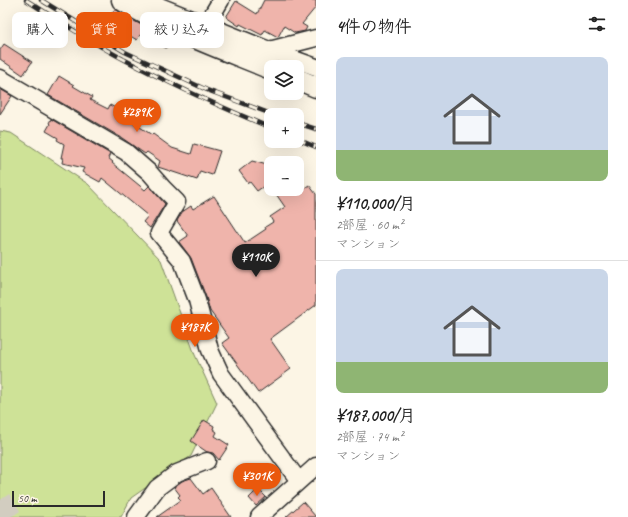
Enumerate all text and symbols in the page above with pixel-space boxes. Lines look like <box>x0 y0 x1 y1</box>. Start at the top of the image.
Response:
chip: 購入 <box>12 12 68 48</box>
chip: 賃貸 <box>76 12 132 48</box>
chip: 絞り込み <box>140 12 224 48</box>
icon: filters <box>586 13 608 35</box>
text: 4件の物件 <box>336 16 412 37</box>
map controls <box>264 60 304 196</box>
button: layers <box>264 60 304 100</box>
icon: home <box>436 83 508 155</box>
pin: ¥289K <box>109 99 165 133</box>
text: ¥289K <box>122 104 152 120</box>
button: + <box>264 108 304 148</box>
button: − <box>264 156 304 196</box>
text: ¥110,000/月 <box>336 193 416 214</box>
text: 2部屋 · 60 m² <box>336 217 403 233</box>
text: マンション <box>336 236 400 252</box>
pin: ¥110K <box>228 244 284 278</box>
text: ¥110K <box>241 249 271 265</box>
icon: home <box>436 295 508 367</box>
pin: ¥187K <box>167 314 223 348</box>
text: ¥187K <box>180 319 210 335</box>
text: ¥187,000/月 <box>336 405 415 426</box>
text: 2部屋 · 74 m² <box>336 429 403 445</box>
text: マンション <box>336 448 400 464</box>
pin: ¥301K <box>229 463 285 497</box>
text: ¥301K <box>242 468 272 484</box>
scale bar <box>12 489 105 508</box>
text: 50 m <box>18 491 37 505</box>

